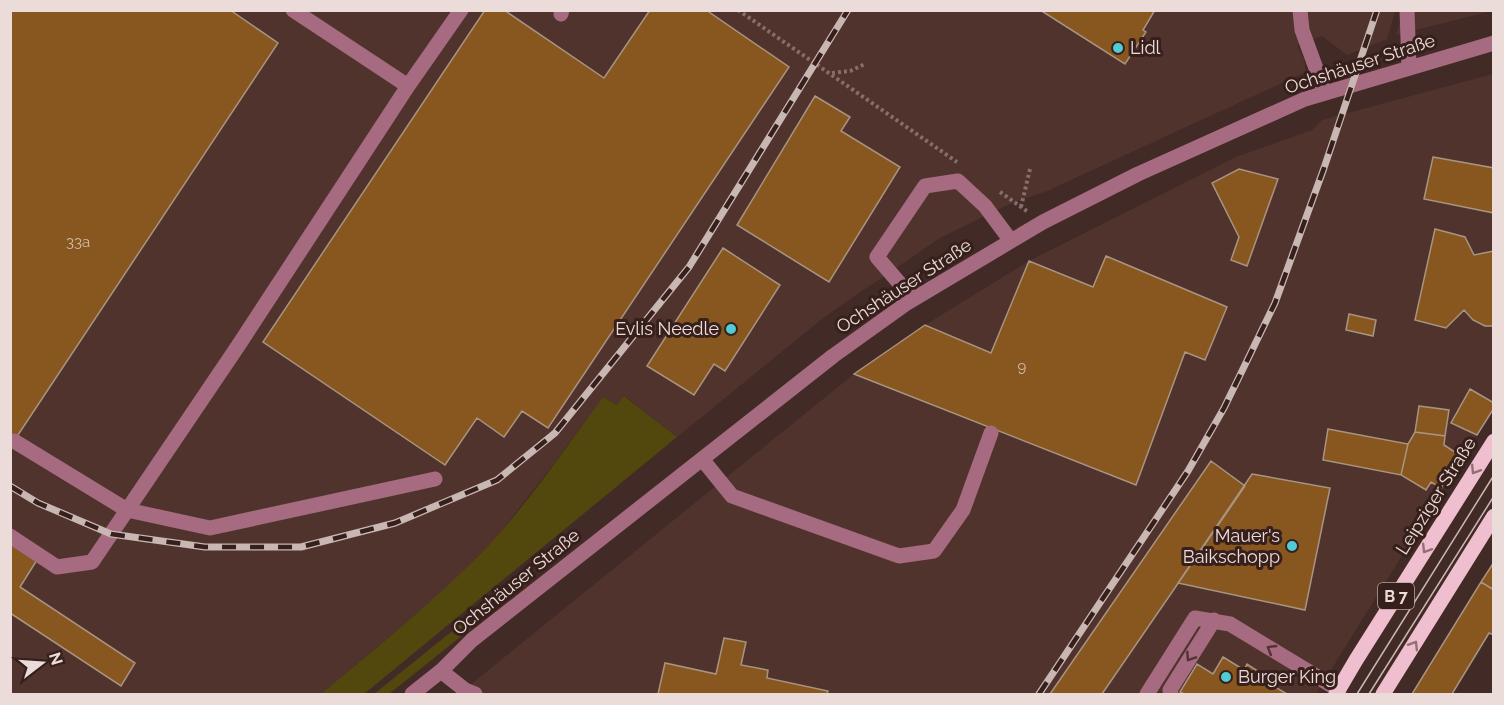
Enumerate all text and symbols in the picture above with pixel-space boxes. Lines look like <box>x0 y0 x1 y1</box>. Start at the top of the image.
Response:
street label: Ochshäuser Straße <box>1282 29 1438 98</box>
place label: Lidl <box>1130 37 1161 58</box>
marker: Lidl <box>1111 41 1125 55</box>
house number: 33a <box>66 233 90 251</box>
street label: Ochshäuser Straße <box>832 234 976 337</box>
place label: Evlis Needle <box>615 318 719 339</box>
marker: Evlis Needle <box>724 322 738 336</box>
house number: 9 <box>1018 358 1027 376</box>
street label: Leipziger Straße <box>1391 433 1480 558</box>
one-way arrow <box>1472 464 1483 475</box>
street label: Ochshäuser Straße <box>448 524 584 639</box>
place label: Mauer's Baikschopp <box>1183 525 1280 567</box>
marker: Mauer's Baikschopp <box>1285 539 1299 553</box>
one-way arrow <box>1422 542 1433 553</box>
road number: B 7 <box>1378 583 1414 609</box>
north arrow <box>12 633 72 693</box>
one-way arrow <box>1406 641 1418 651</box>
one-way arrow <box>1267 645 1277 657</box>
text: N <box>45 650 67 667</box>
one-way arrow <box>1186 650 1197 661</box>
place label: Burger King <box>1238 666 1336 687</box>
marker: Burger King <box>1219 670 1233 684</box>

